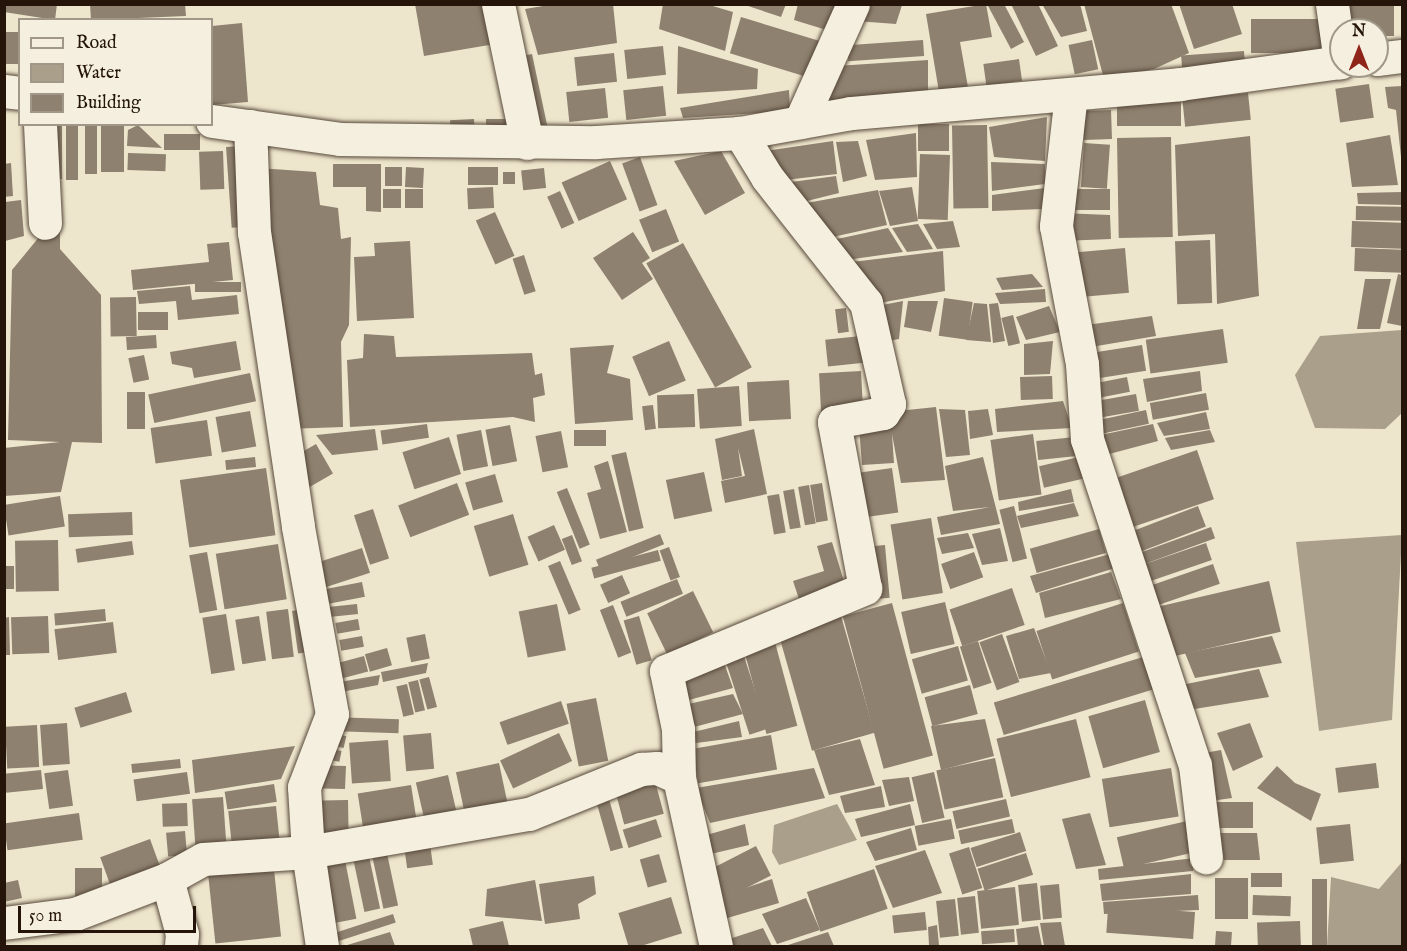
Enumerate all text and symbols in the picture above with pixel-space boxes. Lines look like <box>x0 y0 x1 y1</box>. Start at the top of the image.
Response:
legend <box>18 18 213 126</box>
north arrow <box>1329 18 1389 78</box>
text: N <box>1352 22 1366 42</box>
text: Road <box>76 32 117 55</box>
text: Water <box>76 62 121 85</box>
text: Building <box>76 92 141 115</box>
scale bar <box>21 894 200 932</box>
text: 50 m <box>29 905 62 928</box>

